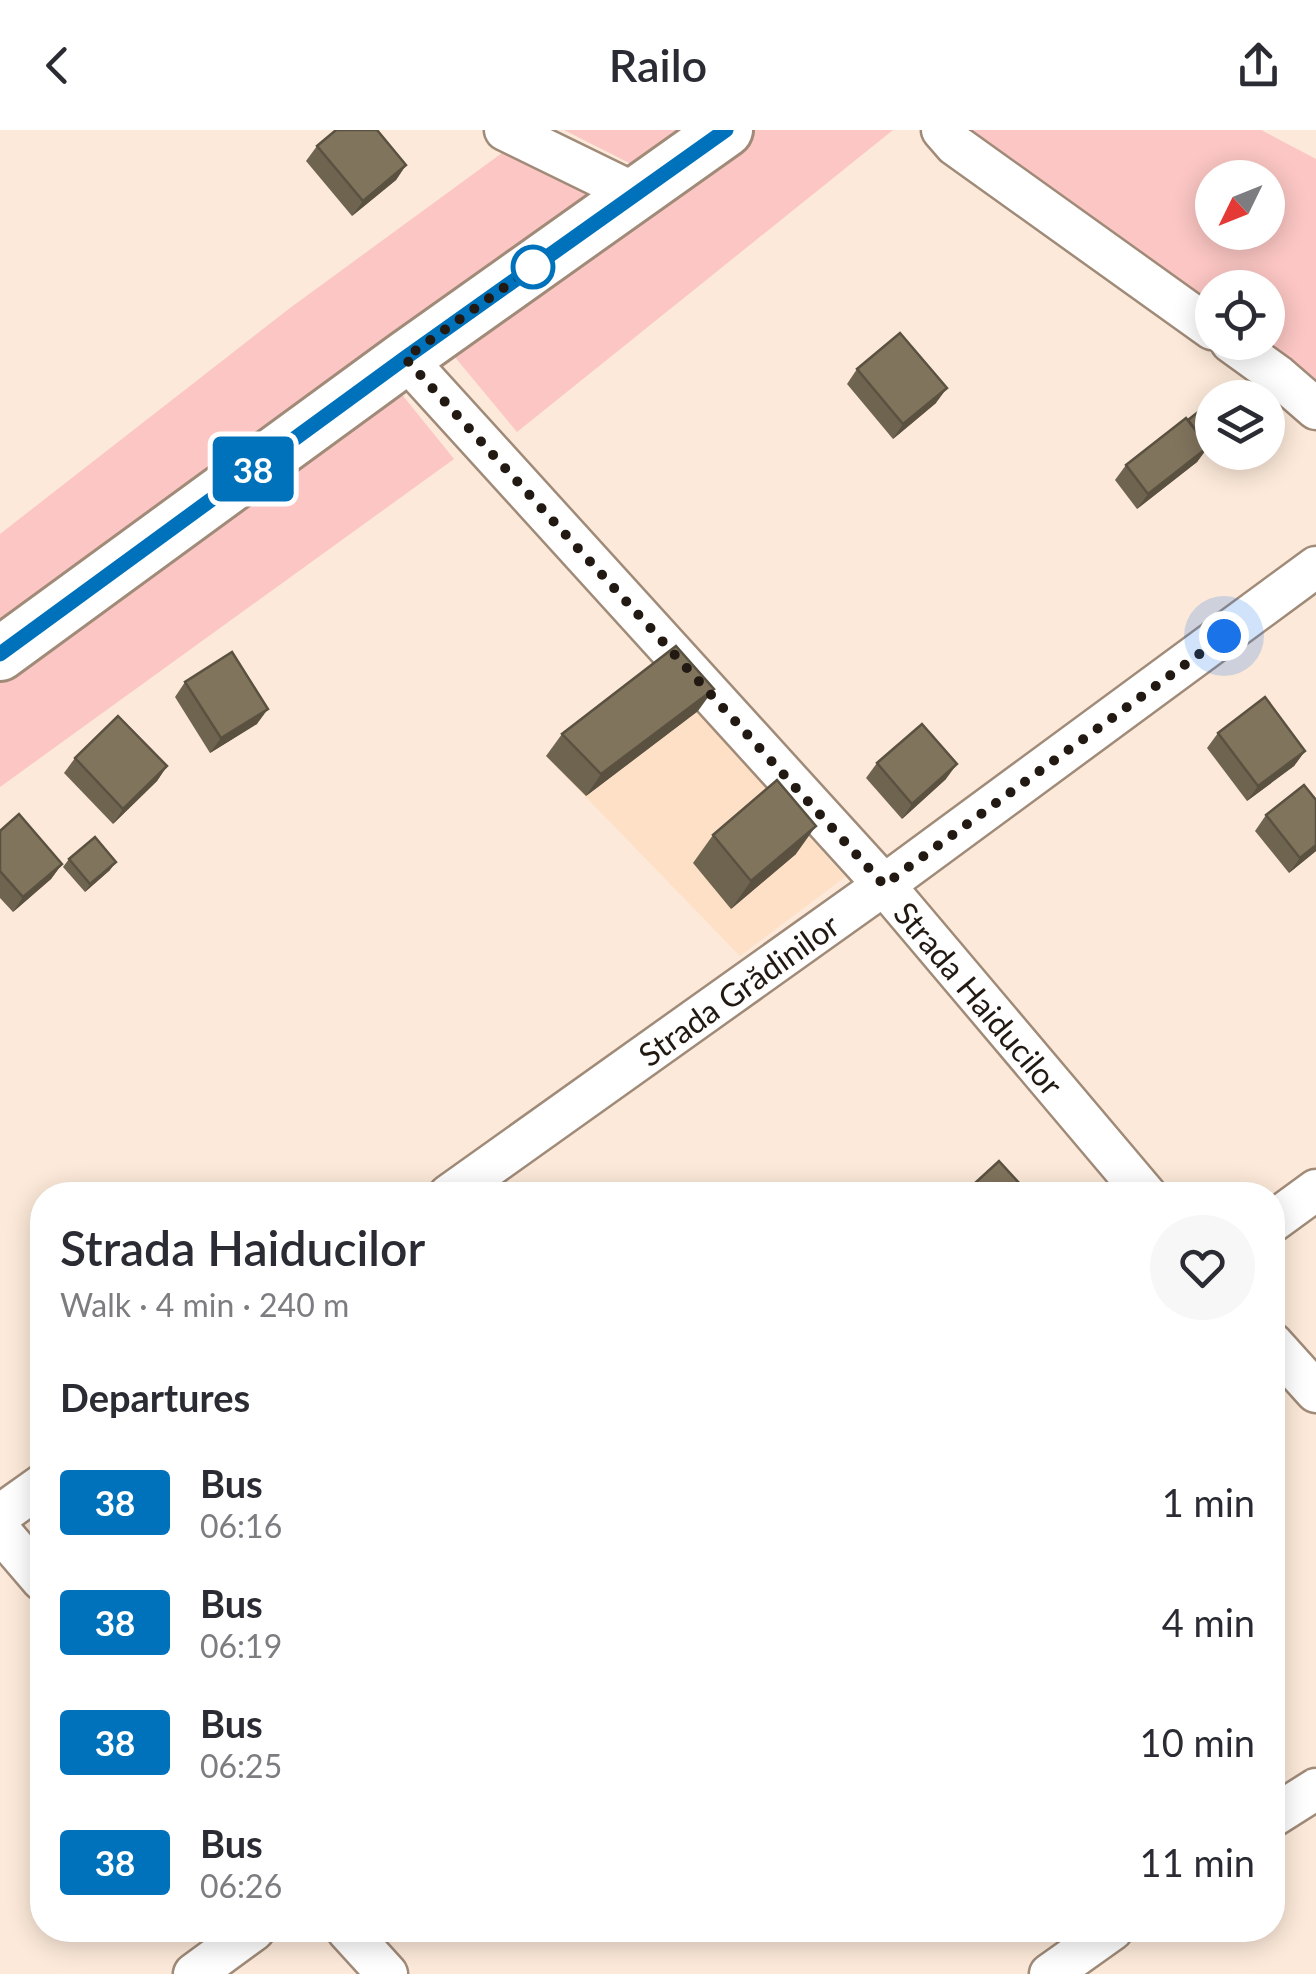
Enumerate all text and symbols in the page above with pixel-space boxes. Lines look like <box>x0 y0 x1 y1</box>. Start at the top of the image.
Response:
icon: back <box>30 38 85 93</box>
text: Railo <box>609 38 707 92</box>
icon: share <box>1231 38 1286 93</box>
north arrow <box>1195 160 1285 250</box>
map controls <box>1195 160 1285 470</box>
unlabelled marker <box>512 246 554 288</box>
button: locate <box>1195 270 1285 360</box>
button: layers <box>1195 380 1285 470</box>
line badge: 38 <box>208 436 298 502</box>
text: 38 <box>233 448 273 490</box>
your location <box>1199 611 1249 661</box>
street label: Strada Haiducilor <box>887 893 1072 1103</box>
street label: Strada Grădinilor <box>631 904 846 1073</box>
button: heart <box>1150 1215 1255 1320</box>
text: Strada Haiducilor <box>60 1219 425 1276</box>
text: Walk · 4 min · 240 m <box>60 1285 349 1324</box>
text: Departures <box>60 1374 250 1420</box>
text: Bus <box>200 1460 263 1506</box>
text: 1 min <box>1162 1479 1255 1525</box>
text: 38 <box>95 1481 135 1523</box>
text: 06:16 <box>200 1506 282 1545</box>
text: Bus <box>200 1580 263 1626</box>
text: 4 min <box>1162 1599 1255 1645</box>
text: 38 <box>95 1601 135 1643</box>
text: 06:19 <box>200 1626 282 1665</box>
text: Bus <box>200 1700 263 1746</box>
text: 10 min <box>1140 1719 1255 1765</box>
text: 38 <box>95 1721 135 1763</box>
text: 06:25 <box>200 1746 282 1785</box>
text: Bus <box>200 1820 263 1866</box>
text: 11 min <box>1140 1839 1255 1885</box>
text: 38 <box>95 1841 135 1883</box>
text: 06:26 <box>200 1866 282 1905</box>

